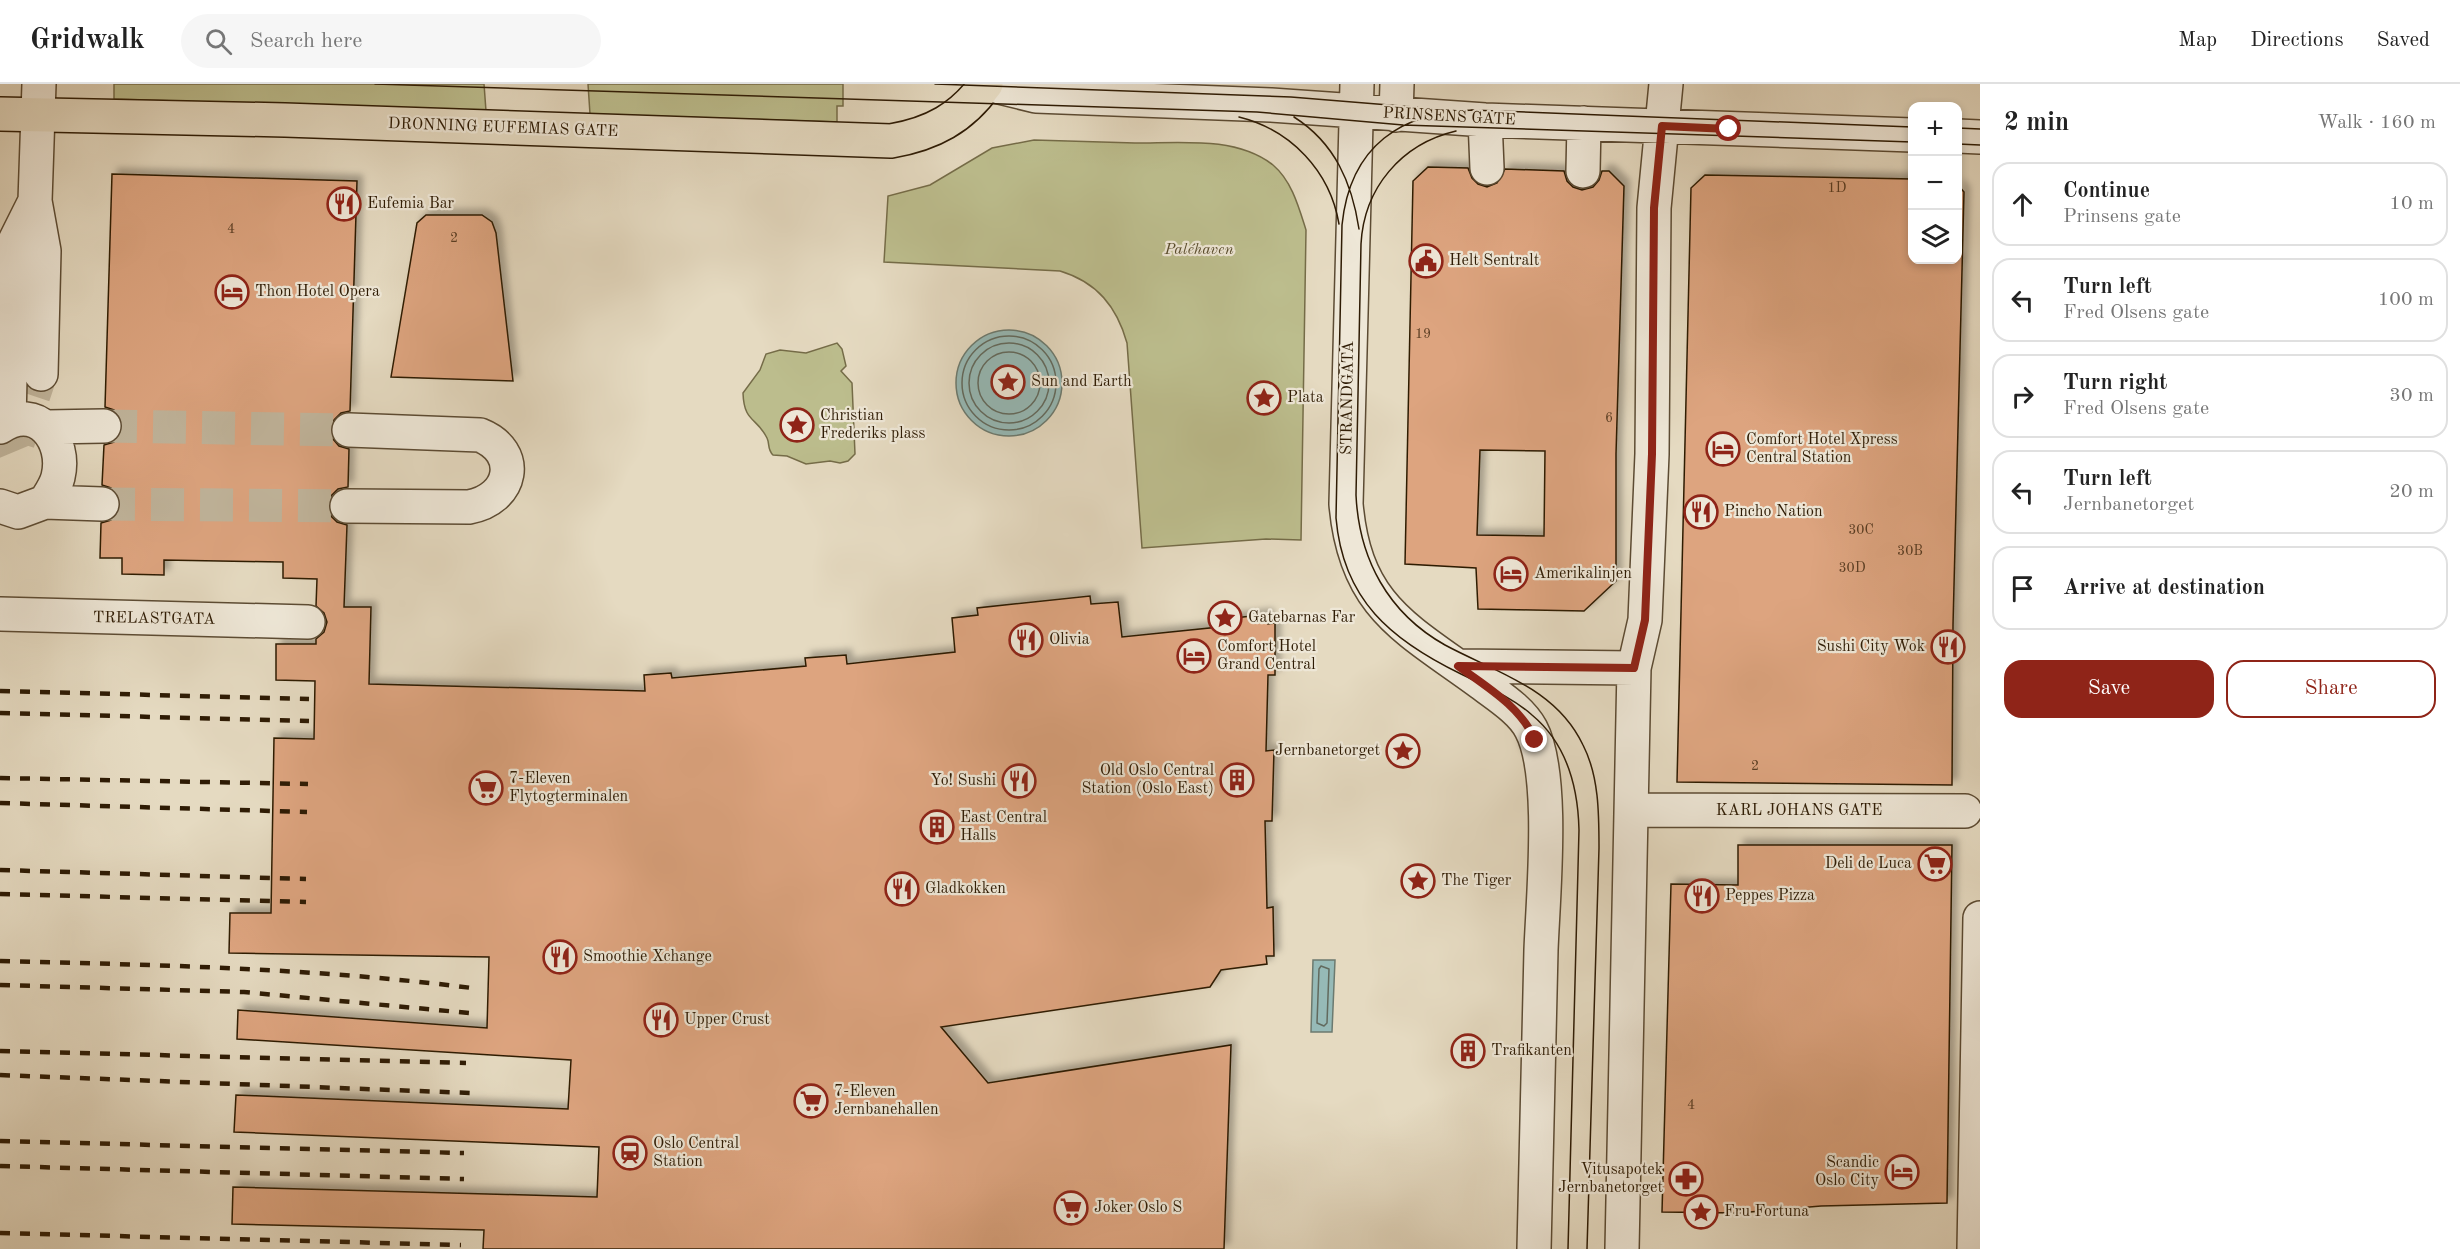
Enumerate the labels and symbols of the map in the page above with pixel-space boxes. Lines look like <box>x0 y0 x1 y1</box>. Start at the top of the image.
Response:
street label: PRINSENS GATE <box>1382 106 1516 128</box>
route start <box>1715 115 1741 141</box>
street label: DRONNING EUFEMIAS GATE <box>388 116 618 140</box>
house number: 1D <box>1827 181 1847 195</box>
restaurant icon: Eufemia Bar <box>326 186 362 222</box>
place label: Eufemia Bar <box>367 196 455 212</box>
house number: 4 <box>227 222 235 236</box>
house number: 2 <box>450 231 458 245</box>
park label: Paléhaven <box>1163 242 1234 258</box>
public building icon: Helt Sentralt <box>1408 243 1444 279</box>
place label: Helt Sentralt <box>1449 253 1540 269</box>
hotel icon: Thon Hotel Opera <box>214 274 250 310</box>
place label: Thon Hotel Opera <box>255 284 380 300</box>
house number: 19 <box>1415 327 1431 341</box>
street label: STRANDGATA <box>1339 341 1357 455</box>
place icon: Sun and Earth <box>990 364 1026 400</box>
place label: Sun and Earth <box>1031 374 1132 390</box>
place icon: Plata <box>1246 380 1282 416</box>
place label: Plata <box>1287 390 1324 406</box>
place icon: Christian Frederiks plass <box>779 407 815 443</box>
place label: Christian Frederiks plass <box>820 408 926 442</box>
house number: 6 <box>1605 411 1613 425</box>
hotel icon: Comfort Hotel Xpress Central Station <box>1705 431 1741 467</box>
place label: Comfort Hotel Xpress Central Station <box>1746 432 1898 466</box>
restaurant icon: Pincho Nation <box>1683 494 1719 530</box>
place label: Pincho Nation <box>1724 504 1823 520</box>
house number: 30C <box>1848 523 1874 537</box>
house number: 30B <box>1897 544 1923 558</box>
hotel icon: Amerikalinjen <box>1493 556 1529 592</box>
house number: 30D <box>1838 561 1866 575</box>
place label: Amerikalinjen <box>1534 566 1632 582</box>
place icon: Gatebarnas Far <box>1207 600 1243 636</box>
street label: TRELASTGATA <box>93 610 215 628</box>
place label: Gatebarnas Far <box>1248 610 1356 626</box>
restaurant icon: Olivia <box>1008 622 1044 658</box>
restaurant icon: Sushi City Wok <box>1930 629 1966 665</box>
place label: Olivia <box>1049 632 1090 648</box>
hotel icon: Comfort Hotel Grand Central <box>1176 638 1212 674</box>
place label: Comfort Hotel Grand Central <box>1217 639 1316 673</box>
place label: Sushi City Wok <box>1817 639 1925 655</box>
route end <box>1521 726 1547 752</box>
place icon: Jernbanetorget <box>1385 733 1421 769</box>
place label: Jernbanetorget <box>1275 743 1380 759</box>
house number: 2 <box>1751 759 1759 773</box>
building icon: Old Oslo Central Station (Oslo East) <box>1219 762 1255 798</box>
restaurant icon: Yo! Sushi <box>1001 763 1037 799</box>
place label: Old Oslo Central Station (Oslo East) <box>1081 763 1214 797</box>
supermarket icon: 7-Eleven Flytogterminalen <box>468 770 504 806</box>
place label: 7-Eleven Flytogterminalen <box>509 771 629 805</box>
place label: Yo! Sushi <box>930 773 996 789</box>
street label: KARL JOHANS GATE <box>1716 803 1882 819</box>
building icon: East Central Halls <box>919 809 955 845</box>
place label: East Central Halls <box>960 810 1047 844</box>
supermarket icon: Deli de Luca <box>1917 846 1953 882</box>
place label: Deli de Luca <box>1825 856 1912 872</box>
place icon: The Tiger <box>1400 863 1436 899</box>
restaurant icon: Gladkokken <box>884 871 920 907</box>
place label: The Tiger <box>1441 873 1512 889</box>
restaurant icon: Peppes Pizza <box>1684 878 1720 914</box>
place label: Gladkokken <box>925 881 1006 897</box>
place label: Peppes Pizza <box>1725 888 1815 904</box>
restaurant icon: Smoothie Xchange <box>542 939 578 975</box>
place label: Smoothie Xchange <box>583 949 712 965</box>
restaurant icon: Upper Crust <box>643 1002 679 1038</box>
place label: Upper Crust <box>684 1012 770 1028</box>
building icon: Trafikanten <box>1450 1033 1486 1069</box>
place label: Trafikanten <box>1491 1043 1572 1059</box>
supermarket icon: 7-Eleven Jernbanehallen <box>793 1083 829 1119</box>
place label: 7-Eleven Jernbanehallen <box>834 1084 939 1118</box>
house number: 4 <box>1687 1098 1695 1112</box>
station icon: Oslo Central Station <box>612 1135 648 1171</box>
place label: Oslo Central Station <box>653 1136 739 1170</box>
hotel icon: Scandic Oslo City <box>1884 1154 1920 1190</box>
place label: Scandic Oslo City <box>1815 1155 1880 1189</box>
pharmacy icon: Vitusapotek Jernbanetorget <box>1668 1161 1704 1197</box>
place label: Vitusapotek Jernbanetorget <box>1558 1162 1663 1196</box>
supermarket icon: Joker Oslo S <box>1053 1190 1089 1226</box>
place icon: Fru Fortuna <box>1683 1194 1719 1230</box>
place label: Joker Oslo S <box>1094 1200 1182 1216</box>
place label: Fru Fortuna <box>1724 1204 1809 1220</box>

